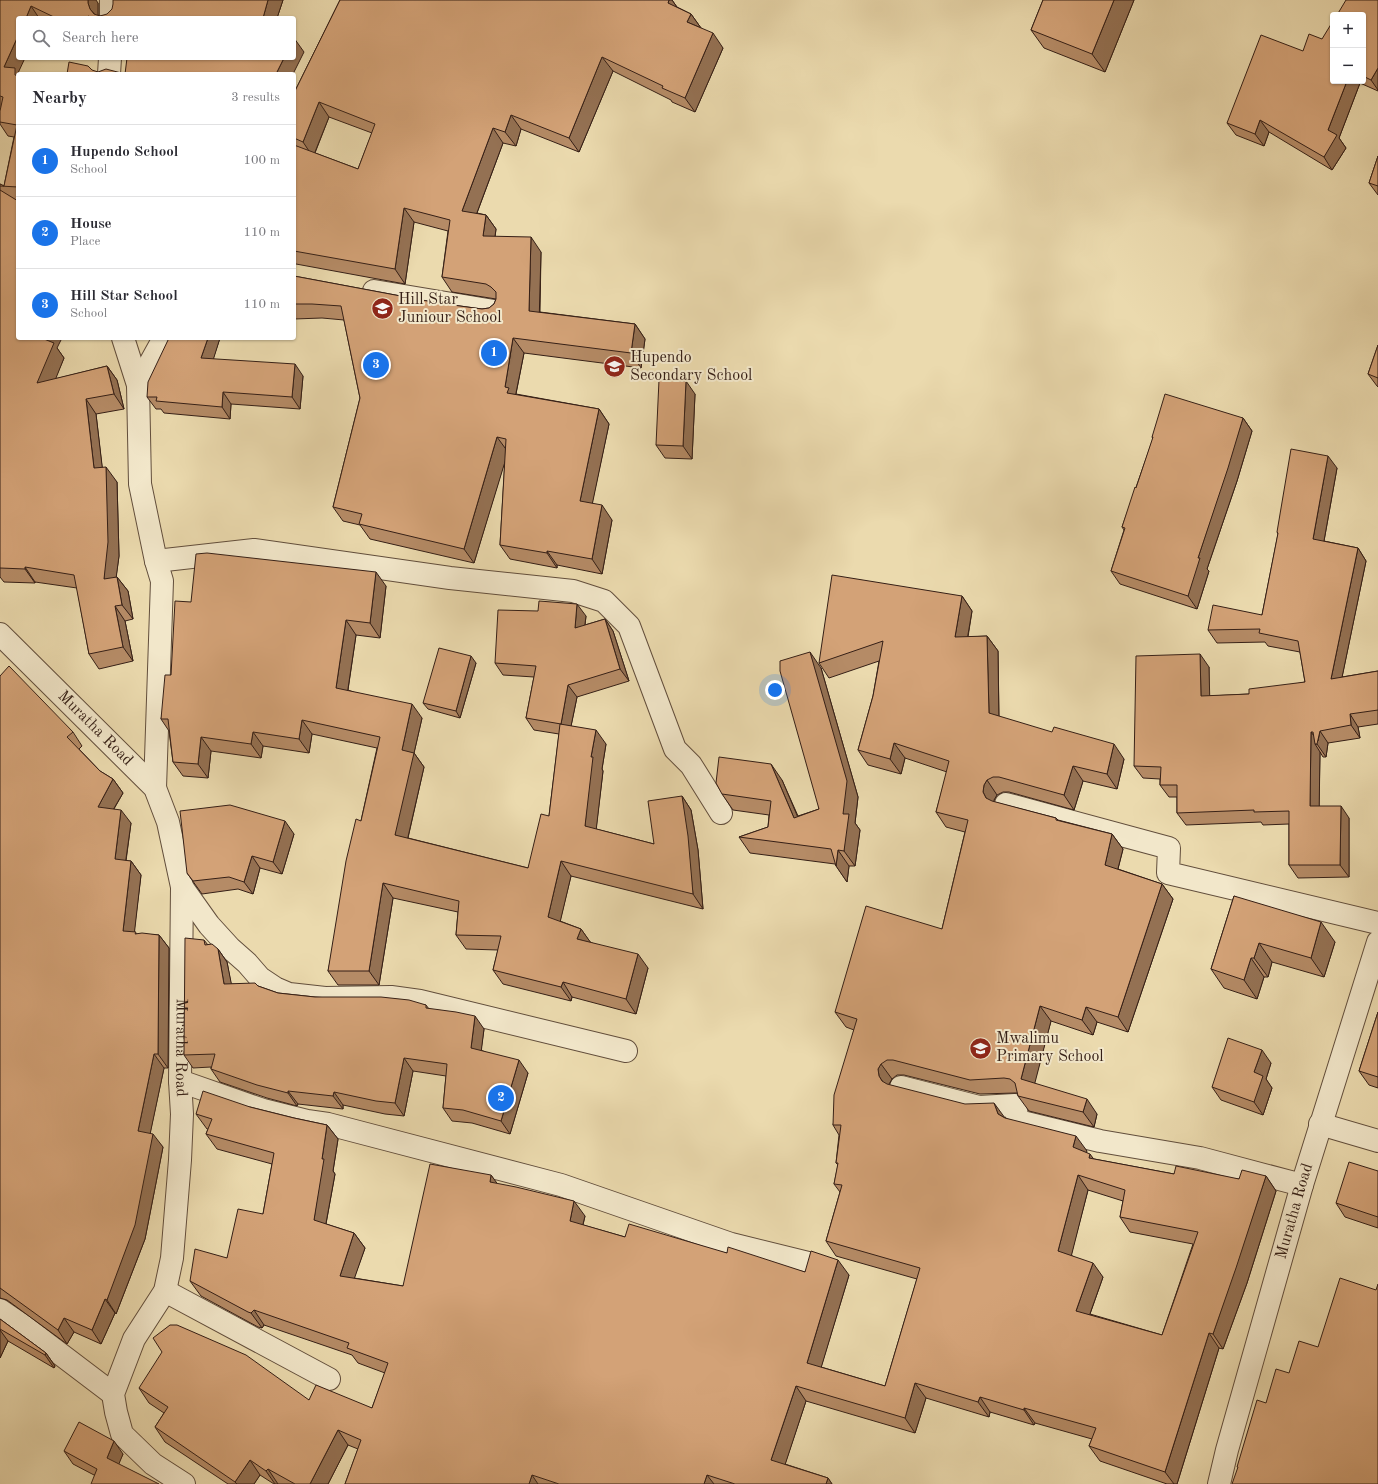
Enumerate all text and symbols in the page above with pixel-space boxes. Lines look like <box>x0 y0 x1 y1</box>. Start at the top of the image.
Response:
map controls <box>1330 12 1366 84</box>
button: + <box>1330 12 1366 48</box>
search box <box>16 16 296 60</box>
icon: search <box>30 27 52 49</box>
text: Search here <box>62 31 139 46</box>
button: − <box>1330 48 1366 84</box>
text: Nearby <box>32 90 87 107</box>
text: 3 results <box>231 91 280 104</box>
text: Hupendo School <box>70 145 178 160</box>
text: 1 <box>41 154 49 167</box>
text: 100 m <box>243 154 280 167</box>
text: School <box>70 163 107 176</box>
text: House <box>70 217 112 232</box>
text: 2 <box>41 226 49 239</box>
text: 110 m <box>243 226 280 239</box>
text: Place <box>70 235 100 248</box>
text: Hill Star School <box>70 289 178 304</box>
place label: Hill Star Juniour School <box>398 292 501 326</box>
school or university icon: Hill Star Juniour School <box>370 296 396 322</box>
text: 3 <box>41 298 49 311</box>
text: 110 m <box>243 298 280 311</box>
text: School <box>70 307 107 320</box>
pin: 1 <box>481 338 507 368</box>
pin: 3 <box>363 350 389 380</box>
place label: Hupendo Secondary School <box>630 350 752 384</box>
school or university icon: Hupendo Secondary School <box>601 354 627 380</box>
your location <box>765 680 785 700</box>
street label: Muratha Road <box>54 688 136 769</box>
street label: Muratha Road <box>172 998 189 1097</box>
place label: Mwalimu Primary School <box>996 1031 1104 1065</box>
school or university icon: Mwalimu Primary School <box>967 1035 993 1061</box>
pin: 2 <box>488 1083 514 1113</box>
street label: Muratha Road <box>1273 1162 1316 1261</box>

